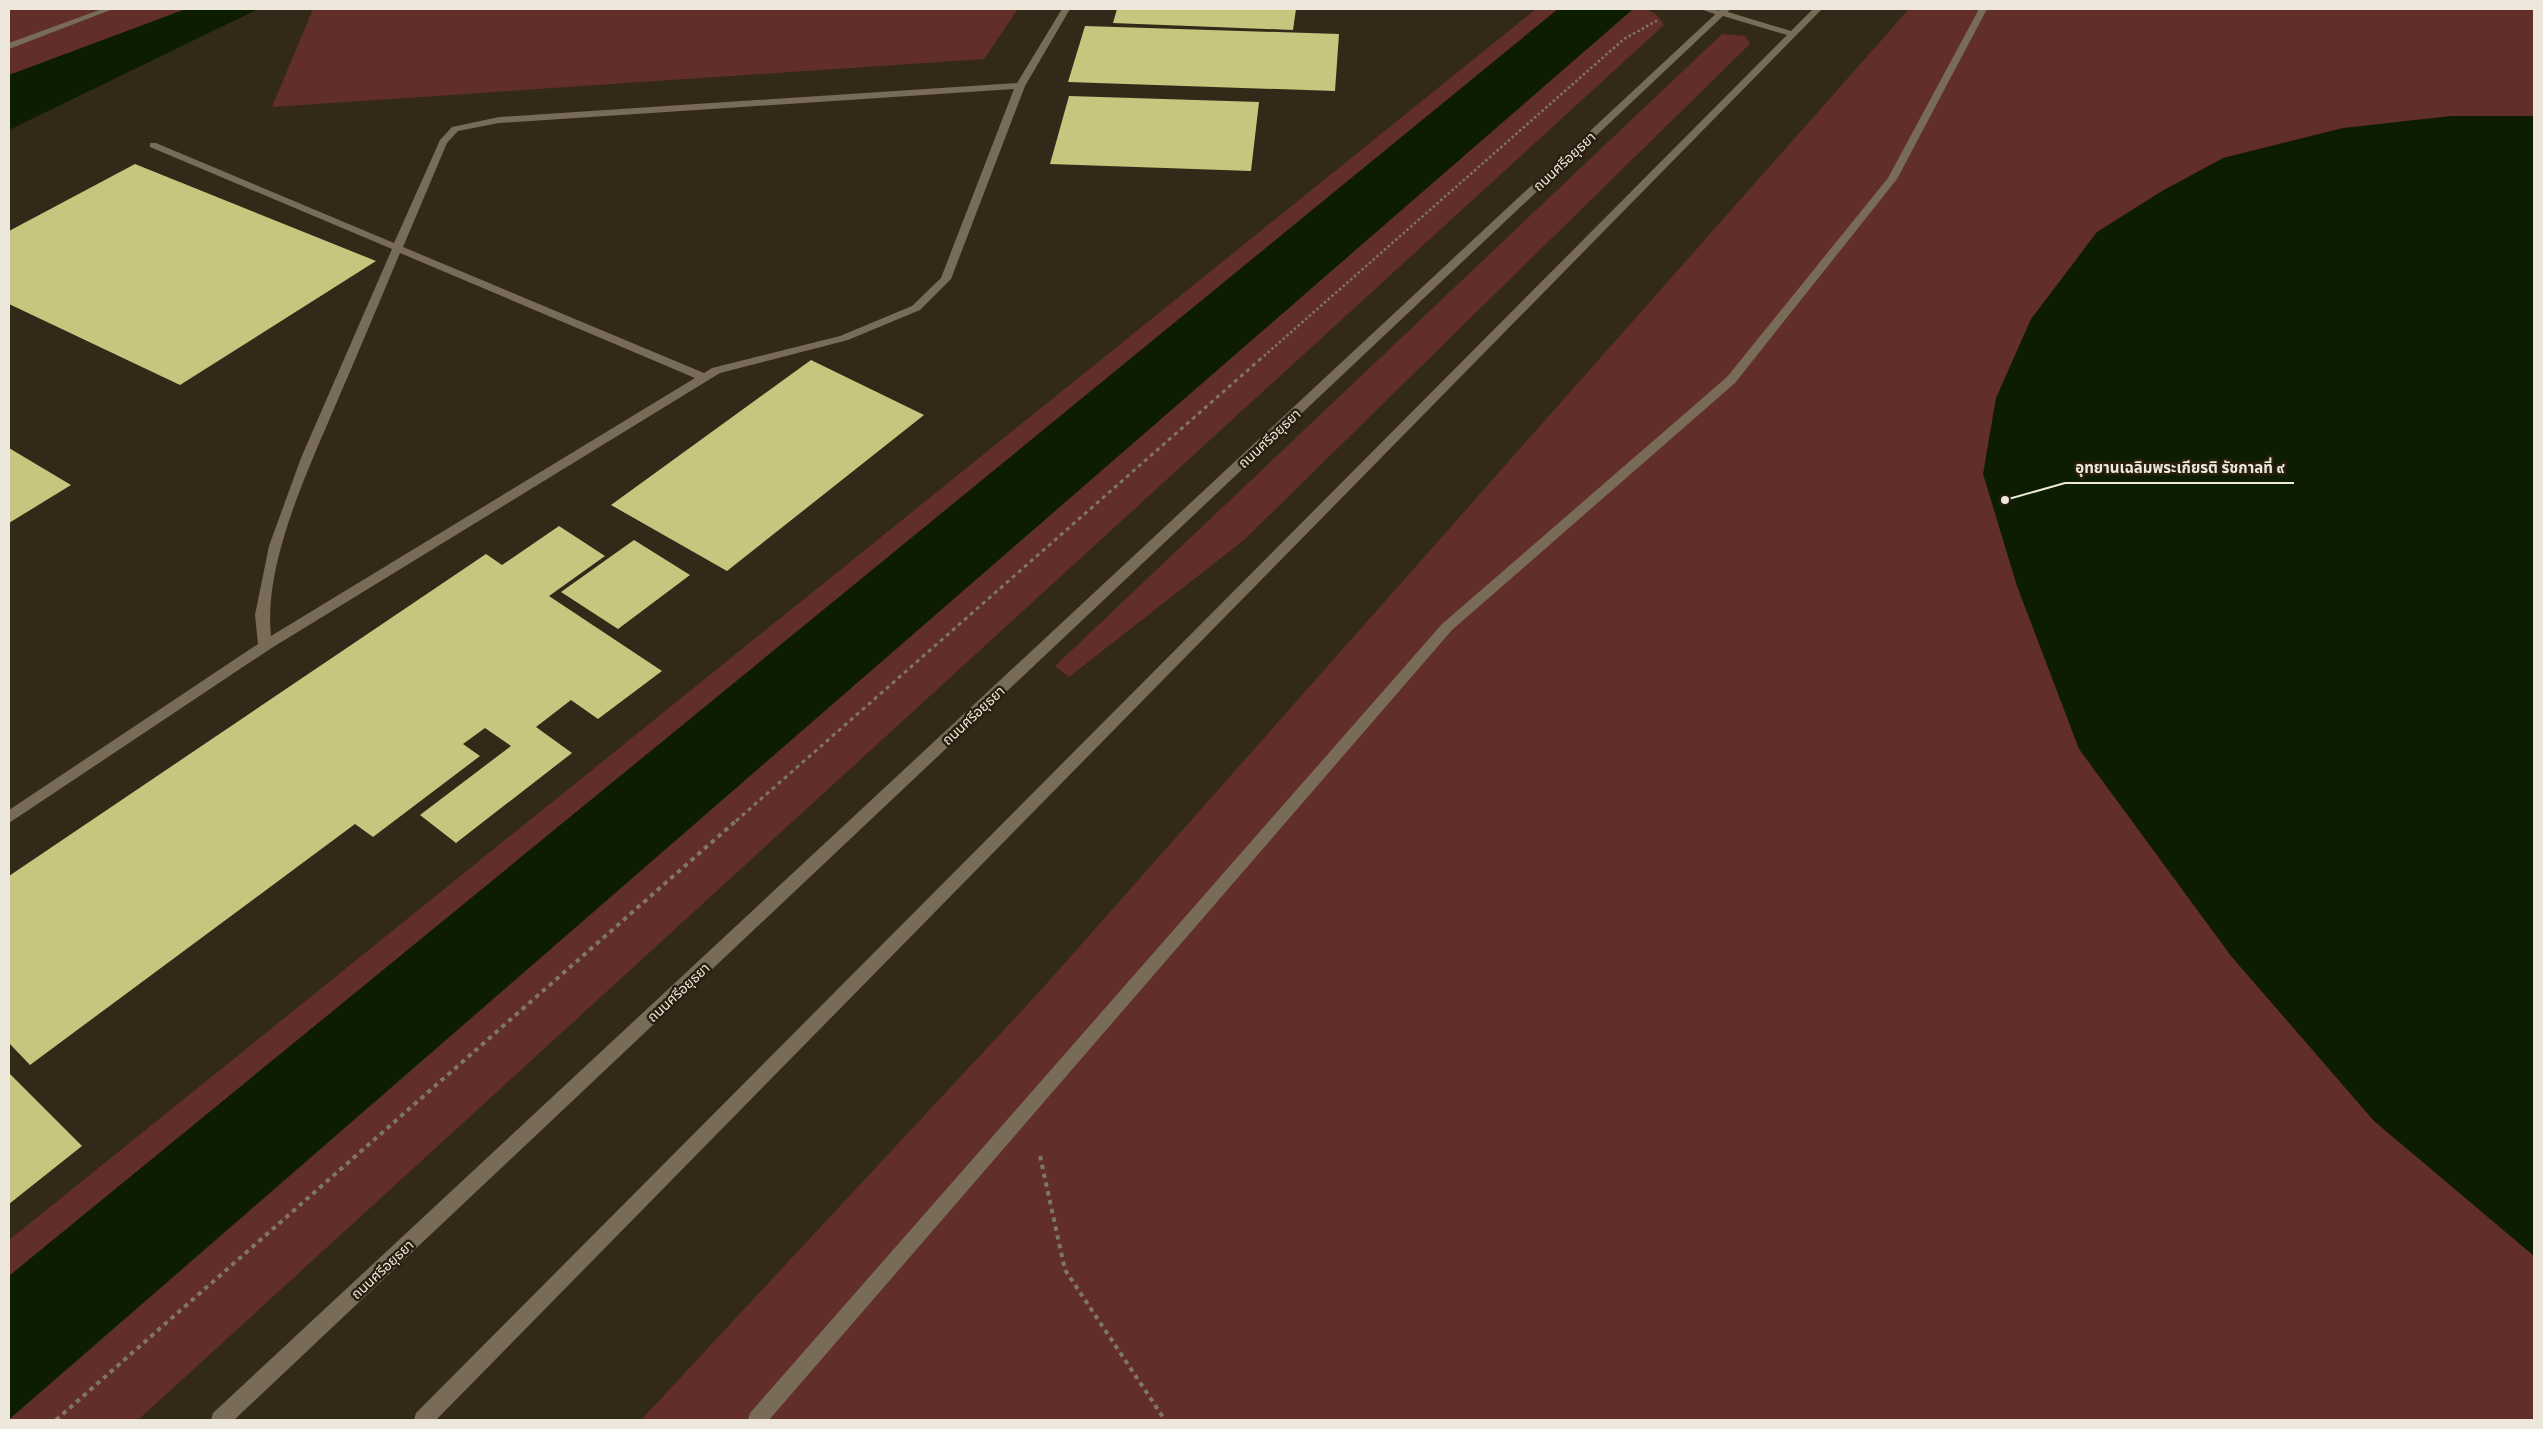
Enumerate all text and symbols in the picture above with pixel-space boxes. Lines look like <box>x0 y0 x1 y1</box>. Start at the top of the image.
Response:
street label: ถนนศรีอยุธยา <box>1529 128 1599 195</box>
street label: ถนนศรีอยุธยา <box>1234 405 1304 472</box>
callout: อุทยานเฉลิมพระเกียรติ รัชกาลที่ ๙ <box>2065 453 2294 483</box>
text: อุทยานเฉลิมพระเกียรติ รัชกาลที่ ๙ <box>2075 457 2285 477</box>
street label: ถนนศรีอยุธยา <box>938 682 1008 749</box>
street label: ถนนศรีอยุธยา <box>643 959 713 1026</box>
street label: ถนนศรีอยุธยา <box>347 1236 417 1303</box>

